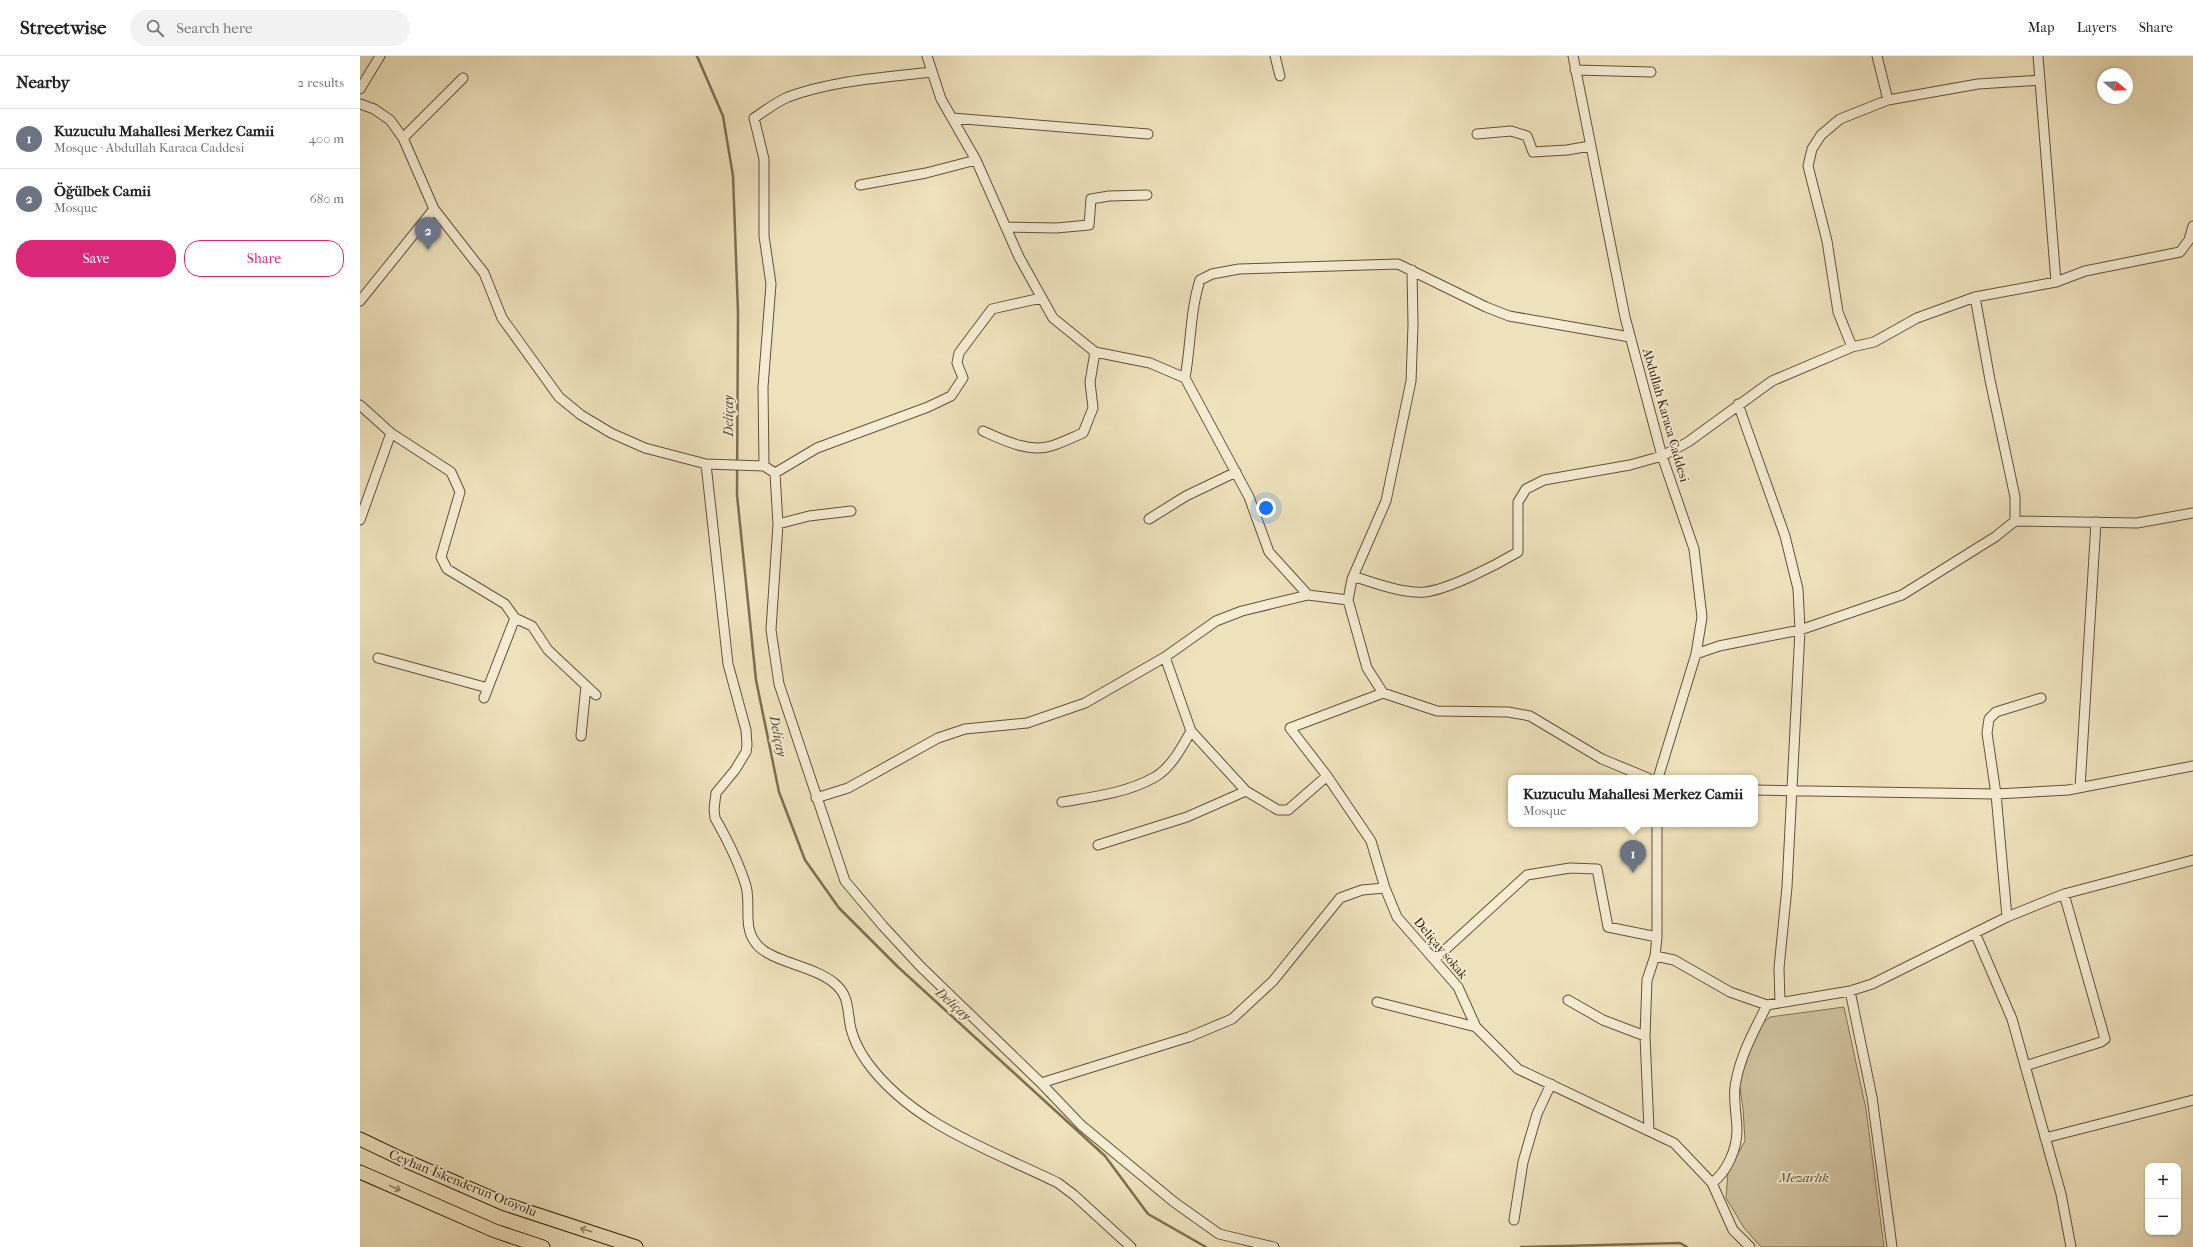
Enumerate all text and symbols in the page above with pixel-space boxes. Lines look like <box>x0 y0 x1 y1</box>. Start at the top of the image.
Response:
search box <box>130 10 410 46</box>
text: Streetwise <box>20 17 106 39</box>
icon: search <box>144 17 166 39</box>
text: Search here <box>176 19 252 37</box>
text: Map <box>2028 19 2055 36</box>
text: Layers <box>2077 19 2117 36</box>
text: Share <box>2139 19 2173 36</box>
north arrow <box>2097 68 2133 104</box>
text: Nearby <box>16 72 70 92</box>
text: 2 results <box>298 75 344 90</box>
text: Kuzuculu Mahallesi Merkez Camii <box>54 122 274 140</box>
text: 1 <box>27 131 31 146</box>
text: 400 m <box>308 131 344 146</box>
text: Mosque · Abdullah Karaca Caddesi <box>54 140 244 155</box>
text: Öğülbek Camii <box>54 182 151 200</box>
text: 2 <box>26 191 32 206</box>
text: 680 m <box>310 191 344 206</box>
text: Mosque <box>54 200 98 215</box>
pin: 2 <box>415 217 441 250</box>
button: Save <box>16 240 176 277</box>
button: Share <box>184 240 344 277</box>
street label: Abdullah Karaca Caddesi <box>1639 345 1692 484</box>
water label: Deliçay <box>720 394 737 438</box>
your location <box>1256 498 1276 518</box>
water label: Deliçay <box>766 713 791 759</box>
popup <box>1508 775 1758 827</box>
text: Kuzuculu Mahallesi Merkez Camii <box>1523 785 1743 803</box>
text: Mosque <box>1523 803 1567 818</box>
pin: 1 <box>1620 840 1646 873</box>
street label: Deliçay sokak <box>1410 914 1471 983</box>
water label: Deliçay <box>931 983 975 1025</box>
street label: Ceyhan-İskenderun Otoyolu <box>387 1146 540 1220</box>
map controls <box>2145 1163 2181 1235</box>
button: + <box>2145 1163 2181 1199</box>
park label: Mezarlık <box>1778 1170 1829 1185</box>
one-way arrow <box>389 1185 401 1192</box>
button: − <box>2145 1199 2181 1235</box>
one-way arrow <box>579 1226 592 1233</box>

